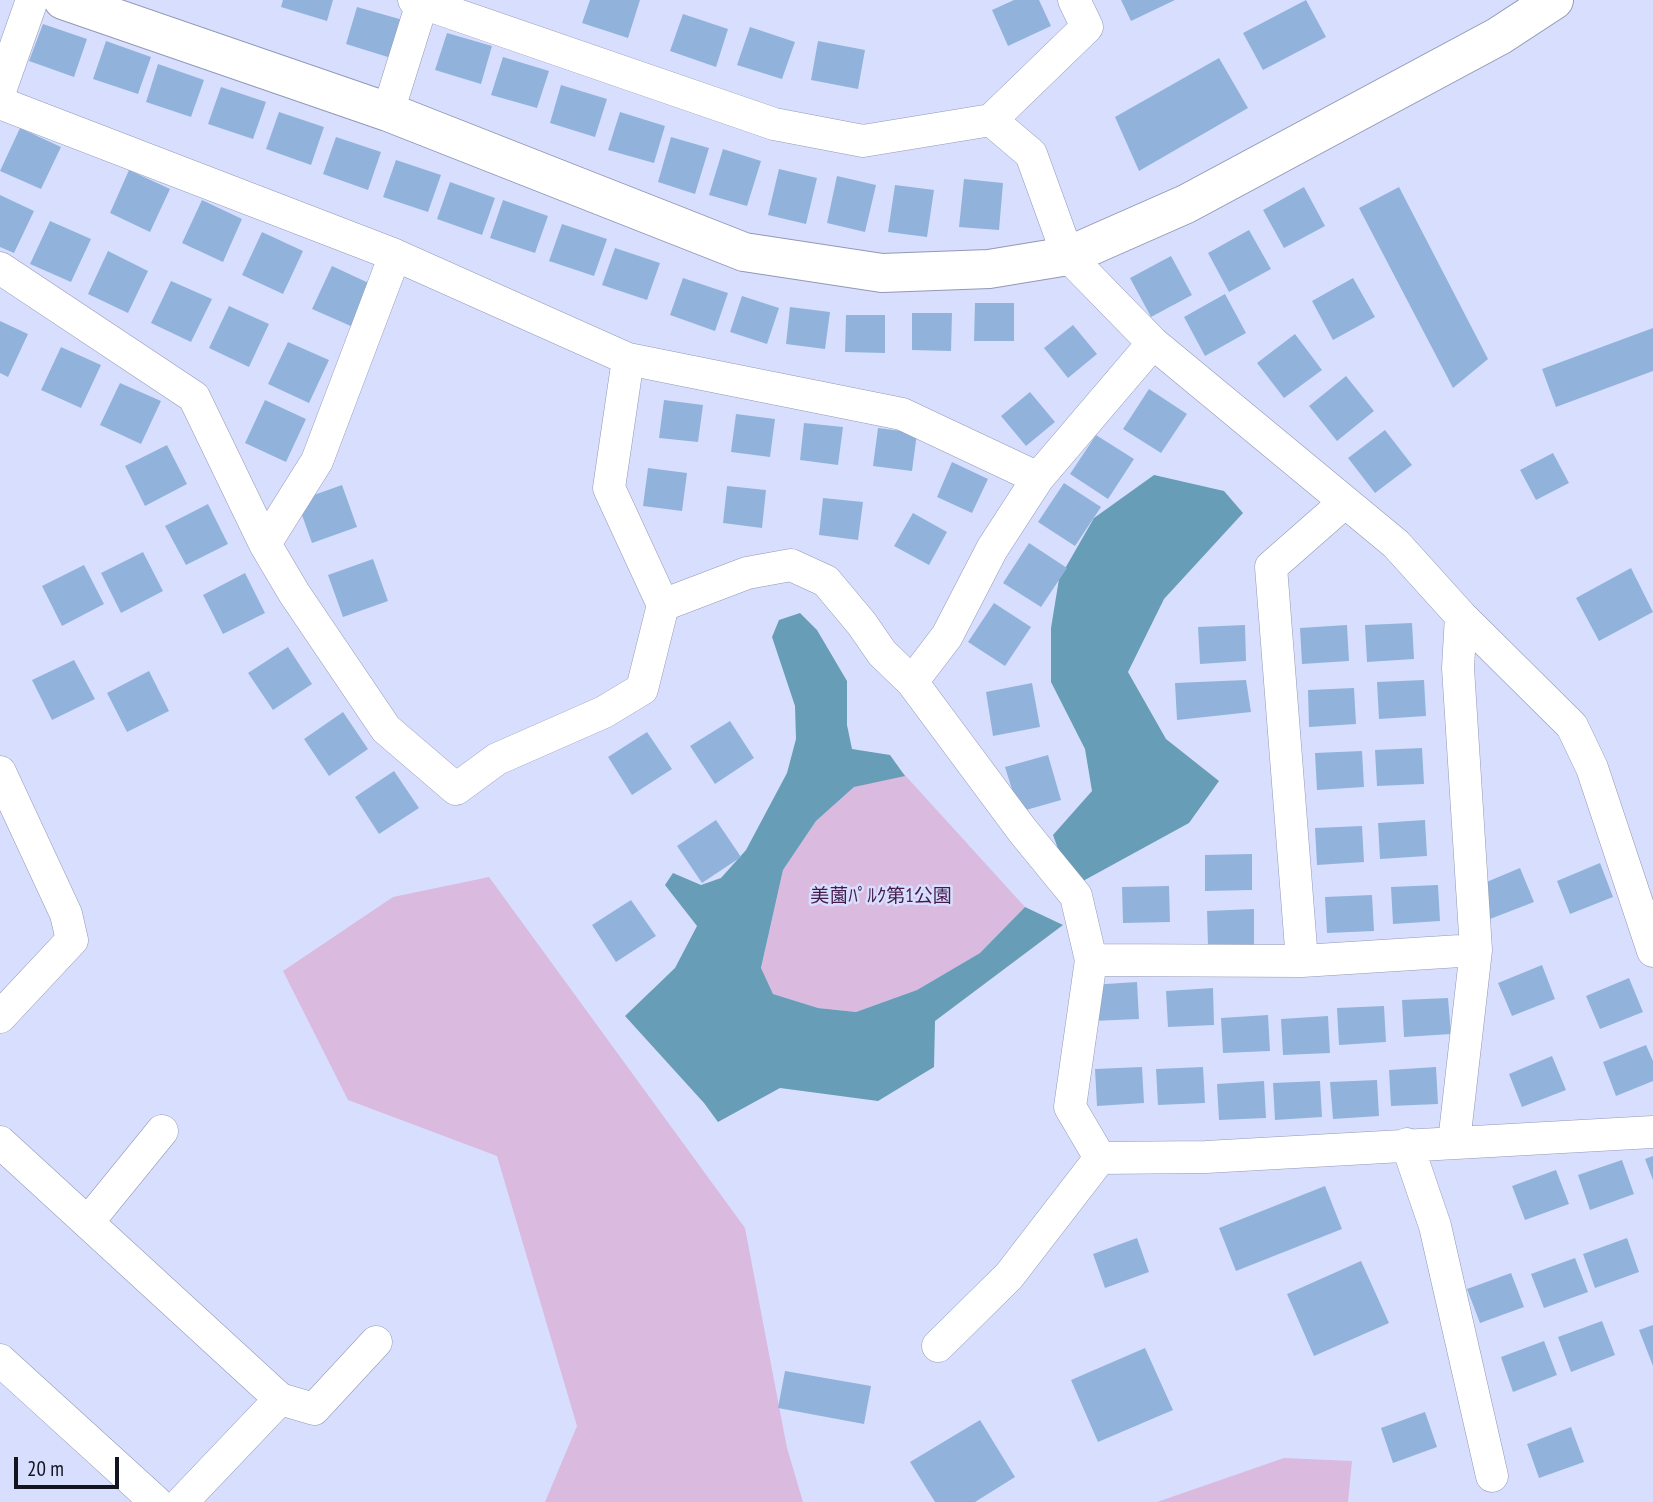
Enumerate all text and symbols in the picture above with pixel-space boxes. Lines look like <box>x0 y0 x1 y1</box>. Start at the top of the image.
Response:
park label: 美薗ﾊﾟﾙｸ第1公園 <box>810 886 952 908</box>
scale bar <box>18 1442 122 1486</box>
text: 20 m <box>27 1455 64 1482</box>

